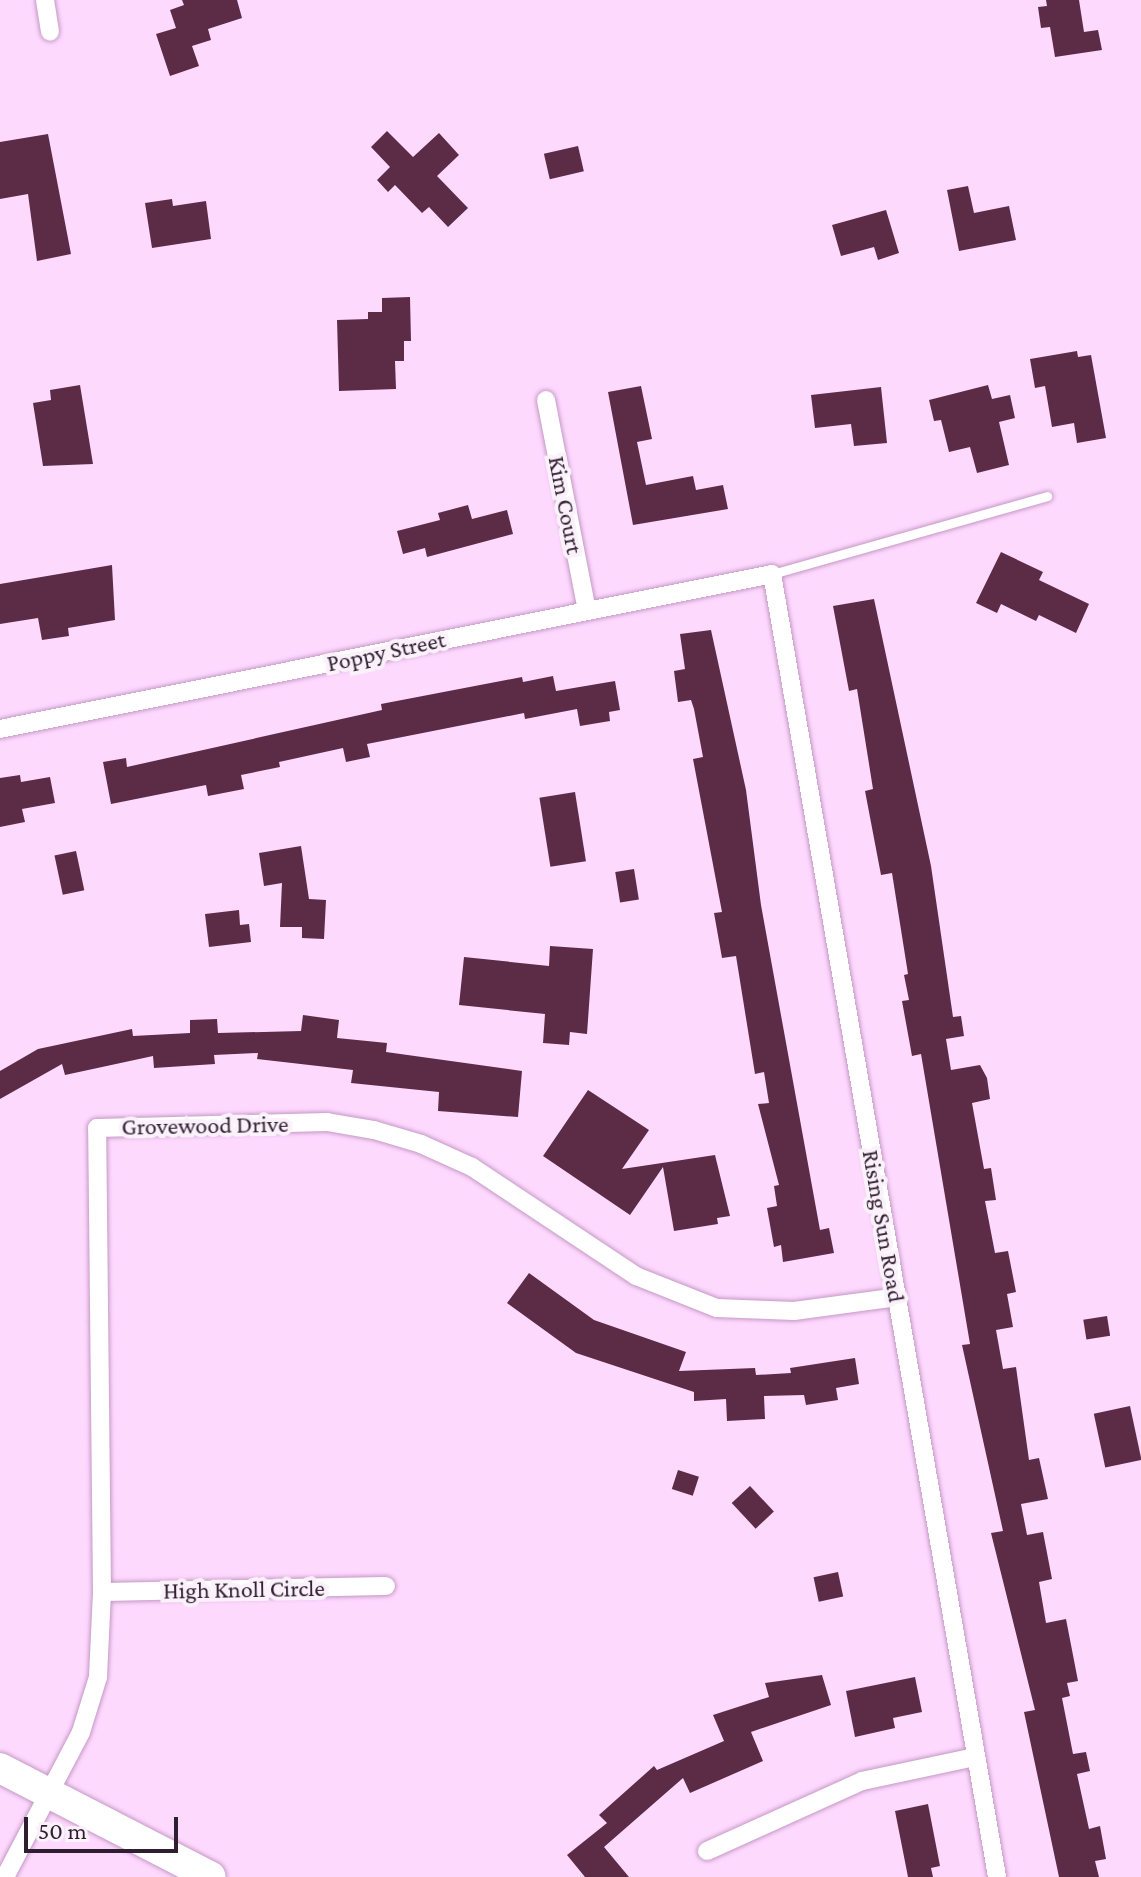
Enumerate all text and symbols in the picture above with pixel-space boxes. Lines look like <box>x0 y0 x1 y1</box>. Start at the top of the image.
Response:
street label: Kim Court <box>542 454 590 556</box>
street label: Poppy Street <box>324 624 448 678</box>
street label: Grovewood Drive <box>121 1109 289 1141</box>
street label: Rising Sun Road <box>856 1148 912 1304</box>
street label: High Knoll Circle <box>163 1573 325 1605</box>
scale bar <box>28 1801 182 1851</box>
text: 50 m <box>38 1817 87 1844</box>

